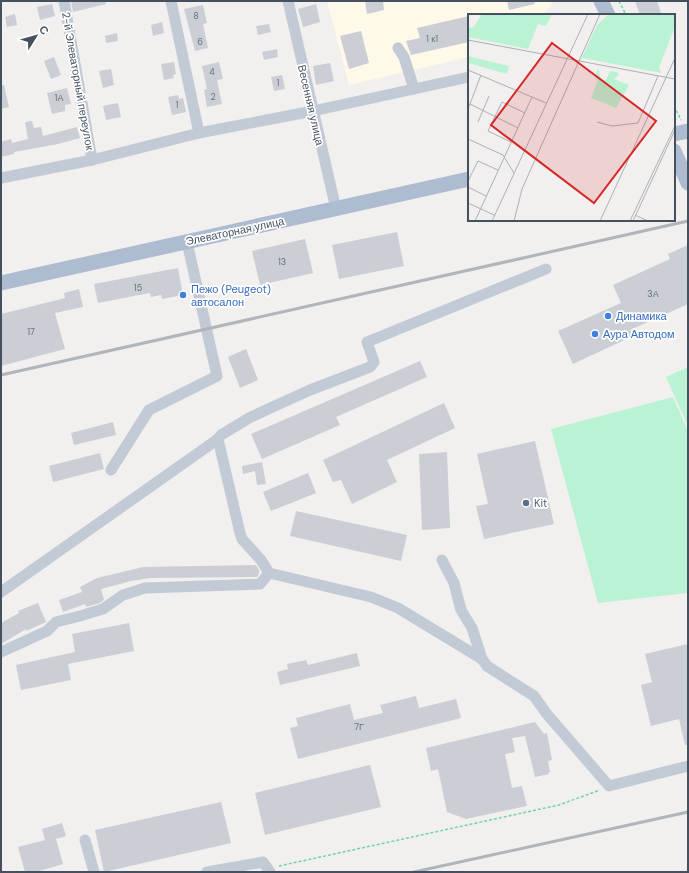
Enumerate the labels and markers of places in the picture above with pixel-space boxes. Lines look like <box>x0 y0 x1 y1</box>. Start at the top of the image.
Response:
place label: Пежо (Peugeot) автосалон <box>191 282 271 309</box>
marker: Пежо (Peugeot) автосалон <box>178 290 188 300</box>
place label: Динамика <box>616 309 668 323</box>
marker: Динамика <box>603 311 613 321</box>
place label: Аура Автодом <box>603 327 675 341</box>
marker: Аура Автодом <box>590 329 600 339</box>
place label: Kit <box>534 496 547 510</box>
marker: Kit <box>521 498 531 508</box>

